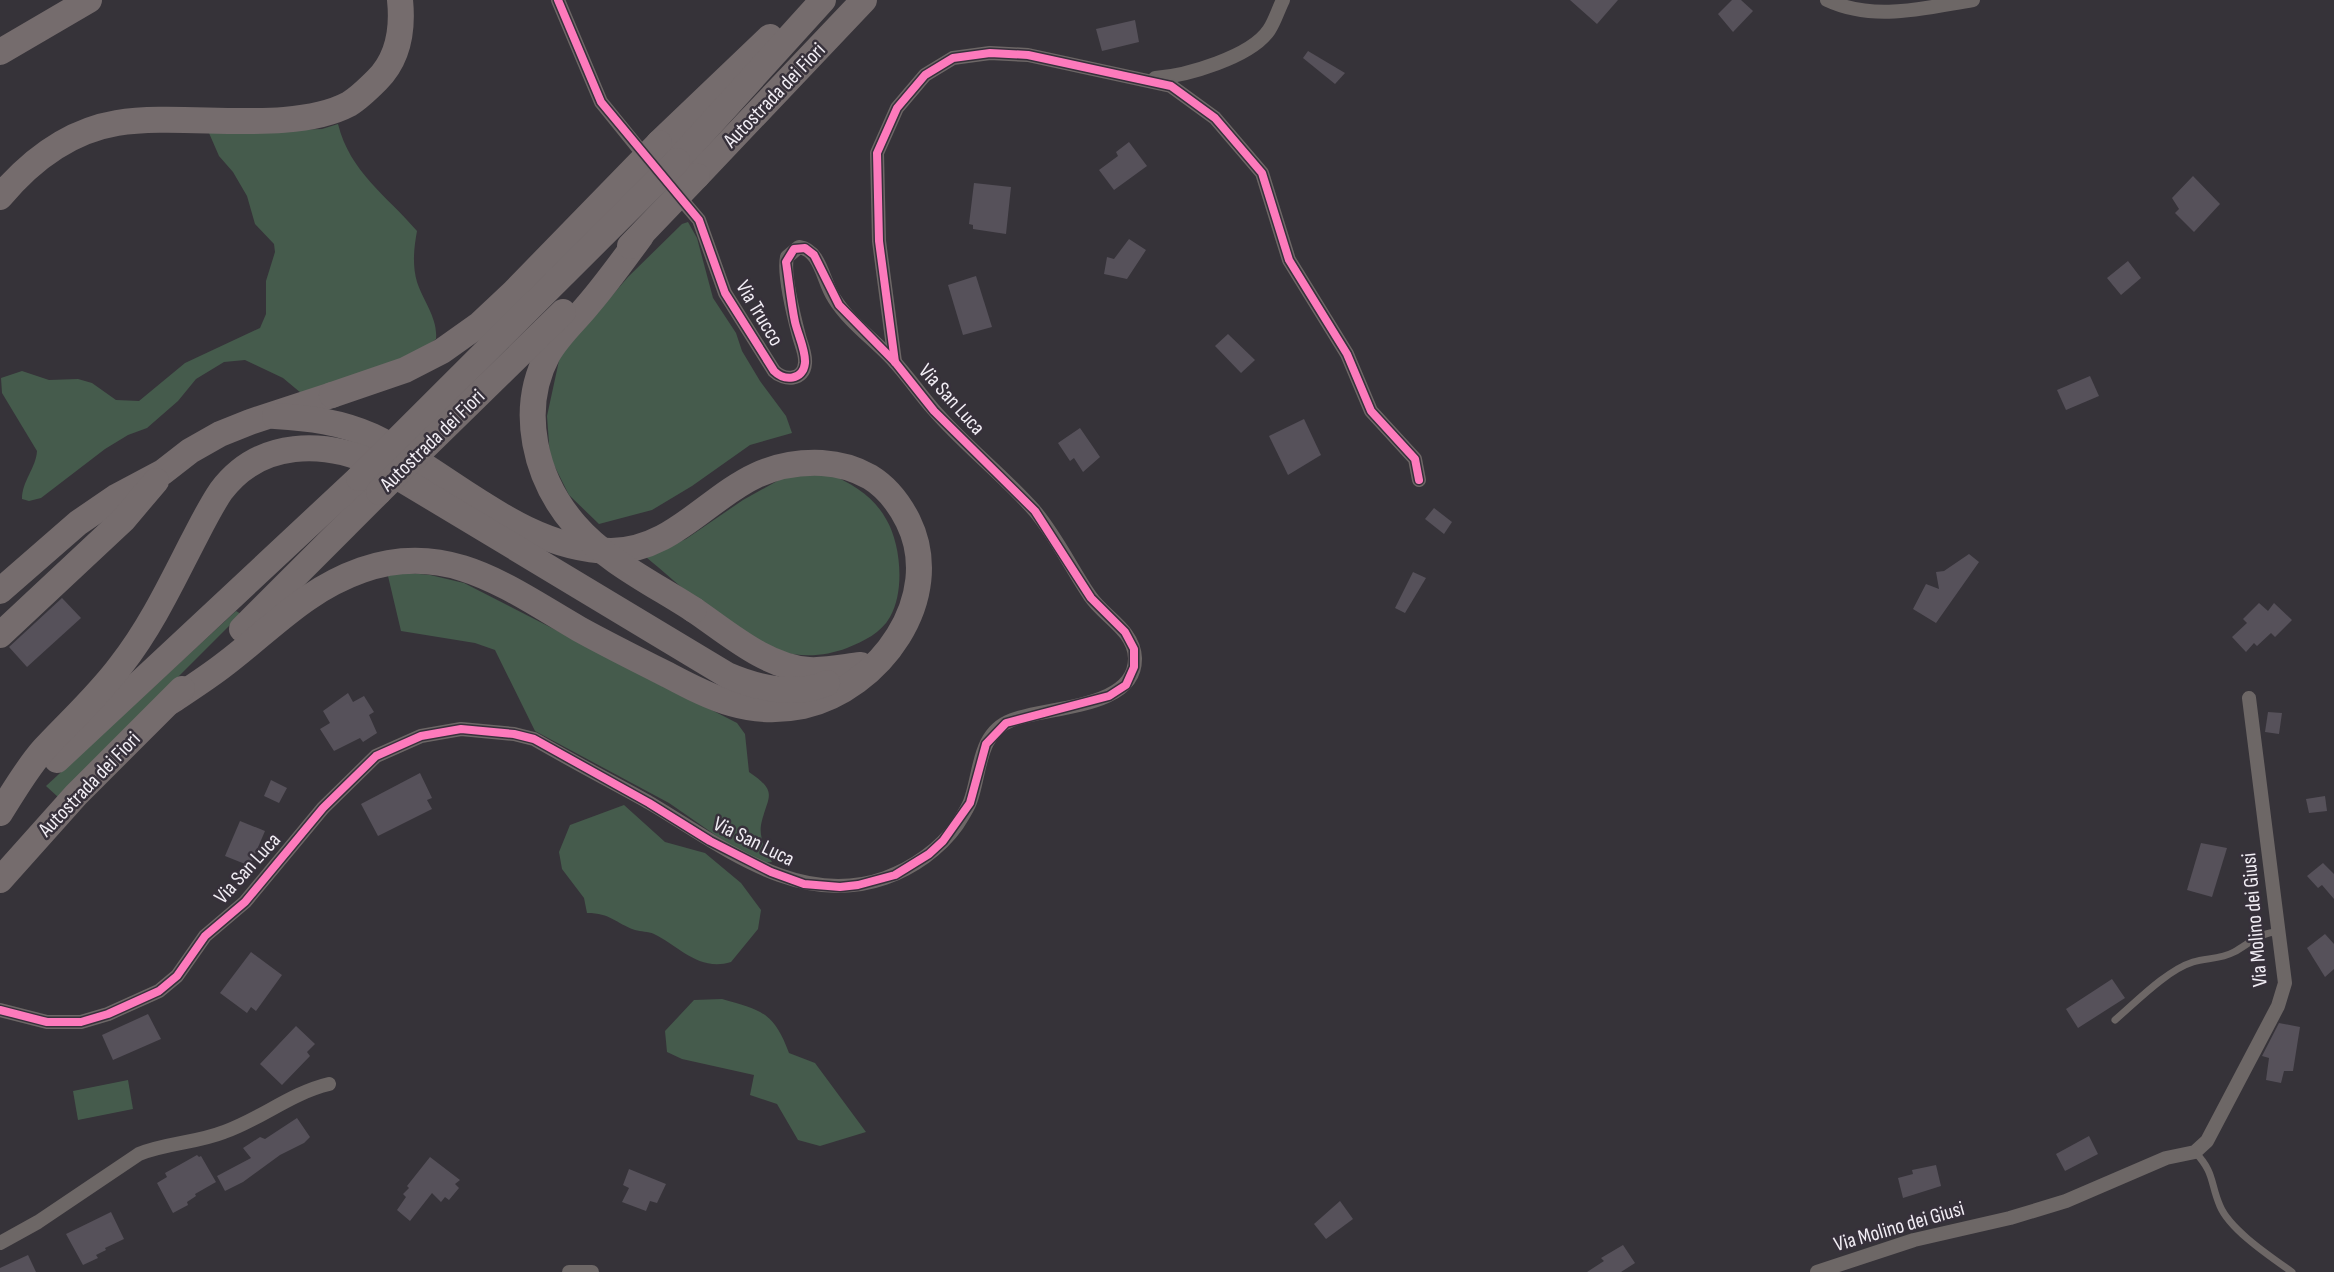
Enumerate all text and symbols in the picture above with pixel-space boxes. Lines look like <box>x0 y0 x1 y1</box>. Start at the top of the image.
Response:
street label: Autostrada dei Fiori <box>717 38 831 154</box>
street label: Via Trucco <box>730 276 789 351</box>
street label: Via San Luca <box>913 359 990 440</box>
street label: Autostrada dei Fiori <box>374 384 490 497</box>
street label: Autostrada dei Fiori <box>32 727 146 843</box>
street label: Via San Luca <box>709 811 798 872</box>
street label: Via San Luca <box>209 828 286 909</box>
street label: Via Molino dei Giusi <box>2236 852 2273 988</box>
street label: Via Molino dei Giusi <box>1831 1196 1967 1257</box>

